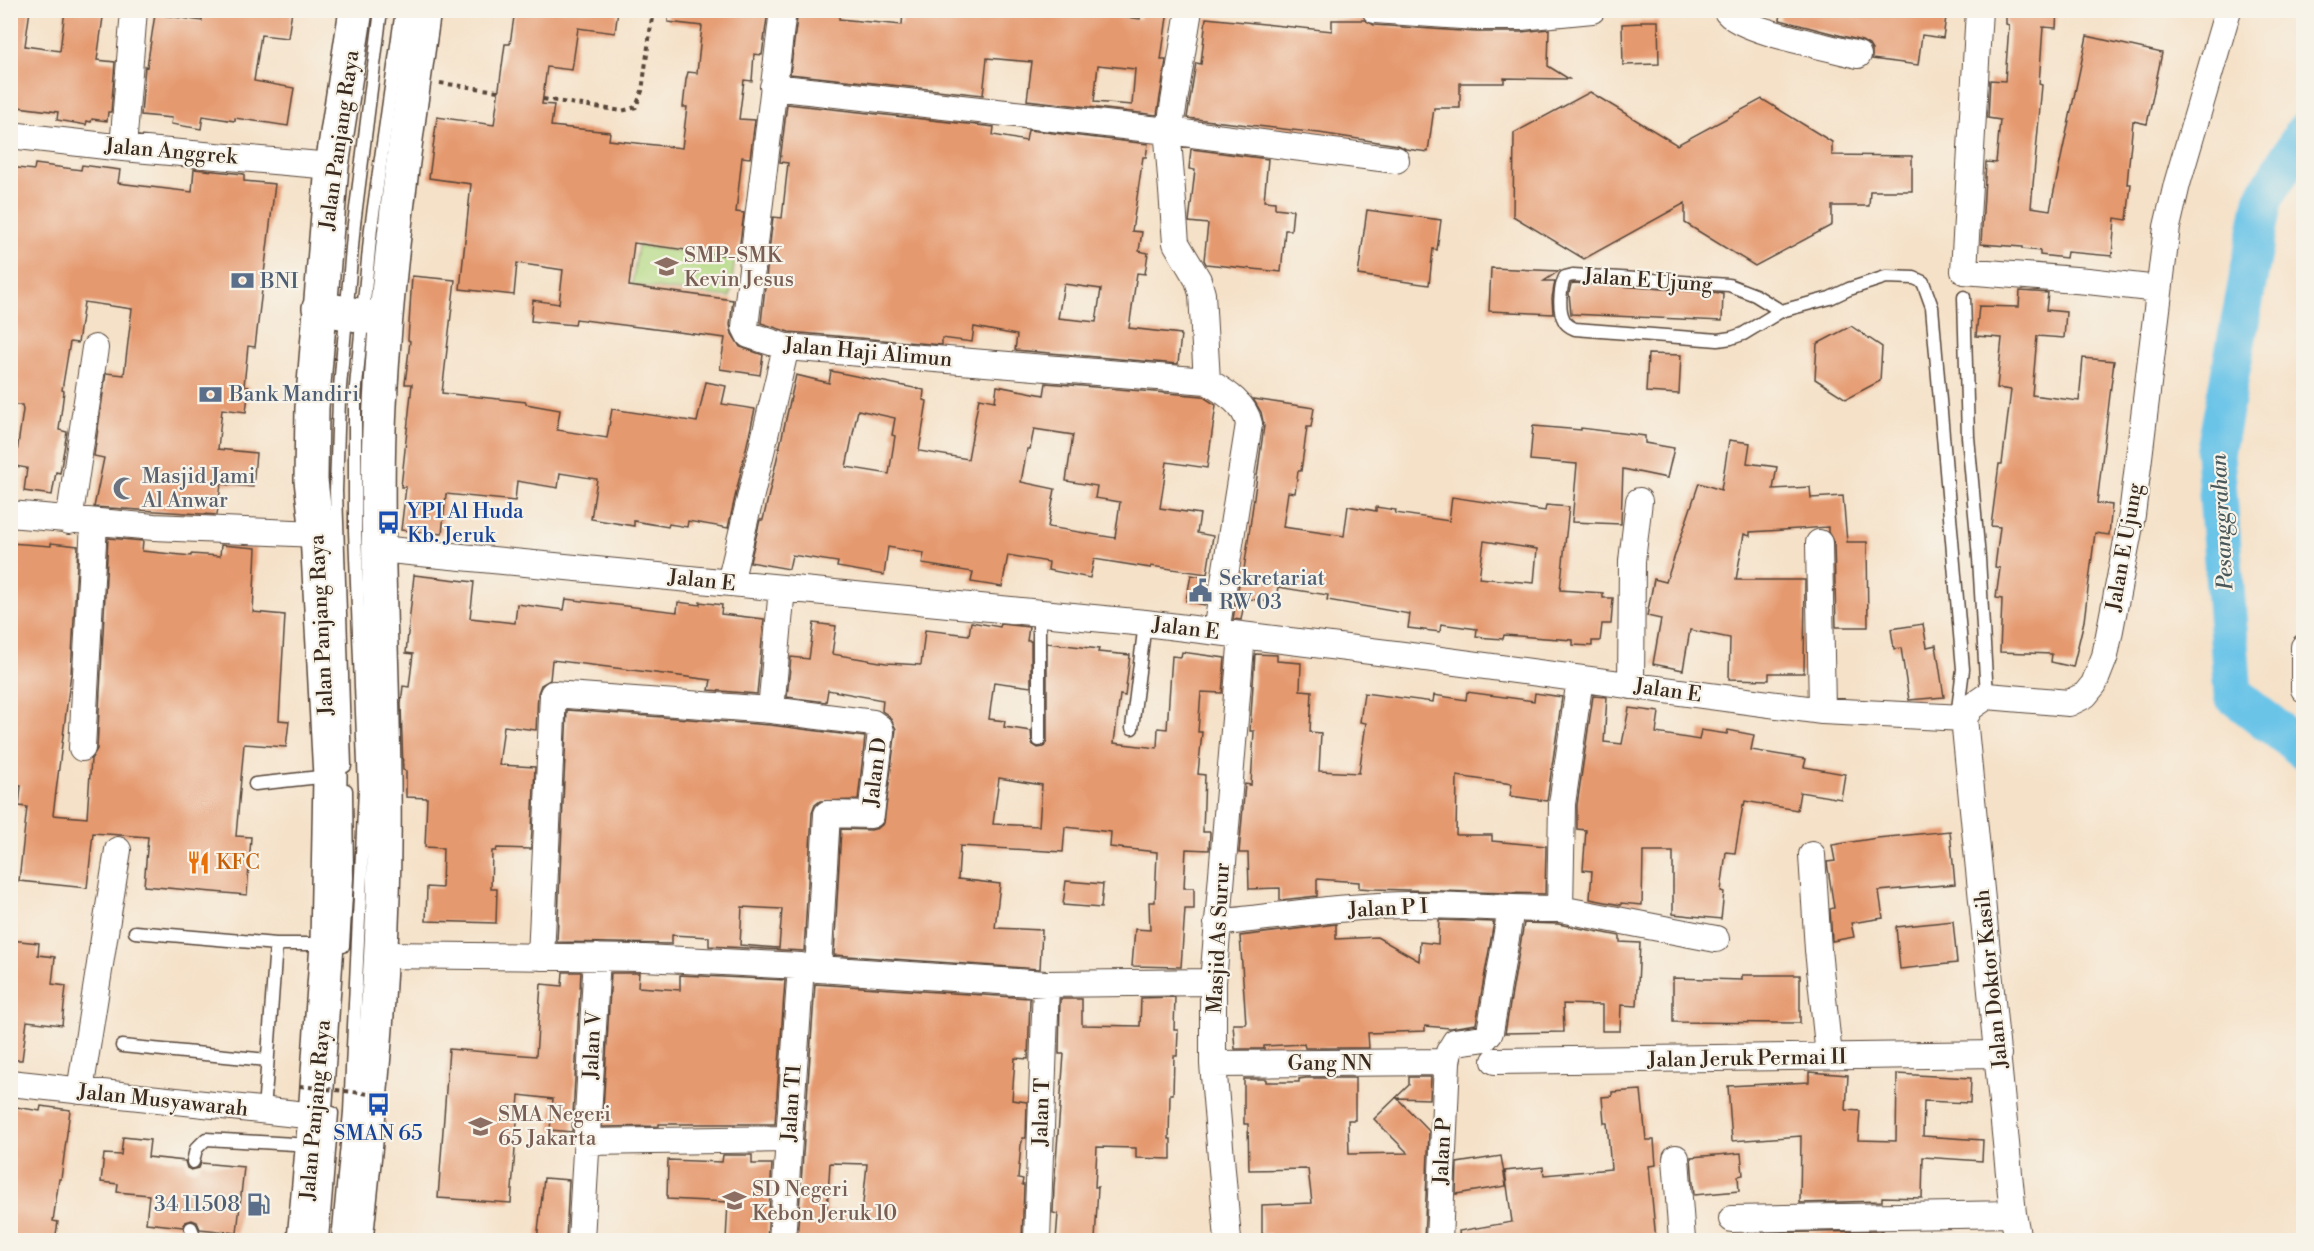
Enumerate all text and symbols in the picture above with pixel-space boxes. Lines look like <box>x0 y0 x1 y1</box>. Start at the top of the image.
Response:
street label: Jalan Panjang Raya <box>314 48 366 233</box>
street label: Jalan Anggrek <box>103 133 239 171</box>
place label: SMP-SMK Kevin Jesus <box>684 243 794 293</box>
school or university icon: SMP-SMK Kevin Jesus <box>653 254 679 280</box>
street label: Jalan E Ujung <box>1582 263 1713 298</box>
bank icon: BNI <box>229 268 255 294</box>
place label: BNI <box>259 269 298 295</box>
street label: Jalan Haji Alimun <box>782 333 954 373</box>
bank icon: Bank Mandiri <box>198 381 224 407</box>
place label: Bank Mandiri <box>228 382 359 408</box>
water label: Pesanggrahan <box>2205 453 2240 592</box>
place label: Masjid Jami Al Anwar <box>141 464 255 514</box>
mosque icon: Masjid Jami Al Anwar <box>111 475 137 501</box>
street label: Jalan E Ujung <box>2101 481 2149 614</box>
place label: YPI Al Huda Kb. Jeruk <box>406 499 524 549</box>
bus stop icon: YPI Al Huda Kb. Jeruk <box>376 510 402 536</box>
street label: Jalan Panjang Raya <box>304 533 340 717</box>
street label: Jalan E <box>666 564 737 597</box>
place label: Sekretariat RW 03 <box>1219 566 1326 616</box>
public building icon: Sekretariat RW 03 <box>1188 577 1214 603</box>
street label: Jalan E <box>1150 612 1221 646</box>
street label: Jalan E <box>1632 673 1703 709</box>
street label: Jalan D <box>859 736 893 809</box>
restaurant icon: KFC <box>185 849 211 875</box>
place label: KFC <box>216 850 260 876</box>
street label: Masjid As Surur <box>1202 862 1236 1014</box>
street label: Jalan Doktor Kasih <box>1970 888 2014 1071</box>
street label: Jalan P I <box>1346 894 1429 924</box>
street label: Jalan V <box>578 1009 608 1081</box>
street label: Jalan Panjang Raya <box>295 1018 337 1202</box>
street label: Jalan Jeruk Permai II <box>1646 1044 1847 1074</box>
street label: Gang NN <box>1287 1051 1373 1077</box>
street label: Jalan T1 <box>776 1064 808 1143</box>
street label: Jalan T <box>1028 1077 1056 1147</box>
street label: Jalan Musyawarah <box>75 1079 250 1123</box>
bus stop icon: SMAN 65 <box>365 1092 391 1118</box>
place label: SMA Negeri 65 Jakarta <box>498 1102 611 1152</box>
school or university icon: SMA Negeri 65 Jakarta <box>467 1113 493 1139</box>
street label: Jalan P <box>1428 1117 1458 1186</box>
place label: SMAN 65 <box>333 1121 423 1147</box>
place label: SD Negeri Kebon Jeruk 10 <box>752 1177 897 1227</box>
school or university icon: SD Negeri Kebon Jeruk 10 <box>721 1188 747 1214</box>
fuel station icon: 34 11508 <box>245 1191 271 1217</box>
place label: 34 11508 <box>154 1192 240 1218</box>

